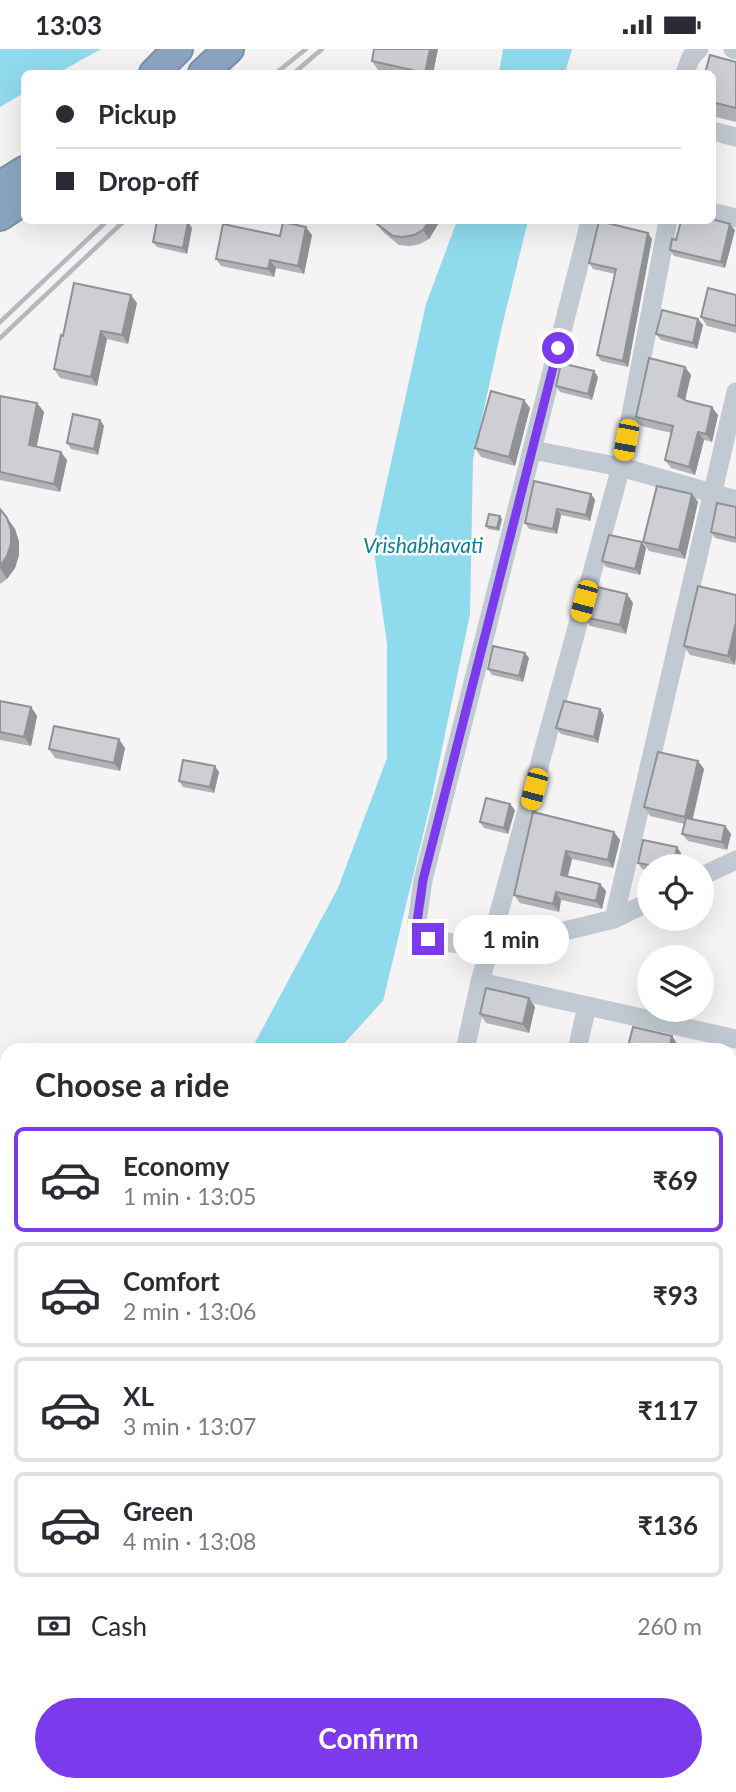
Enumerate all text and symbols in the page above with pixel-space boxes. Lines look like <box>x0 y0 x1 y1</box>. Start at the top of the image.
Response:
text: 13:03 <box>35 9 102 41</box>
text: Pickup <box>98 98 177 130</box>
text: Drop-off <box>98 165 199 197</box>
route start <box>542 332 574 364</box>
car <box>612 417 641 463</box>
water label: Vrishabhavati <box>363 532 483 557</box>
car <box>569 578 600 624</box>
car <box>519 766 550 812</box>
map controls <box>637 854 714 1022</box>
button: locate <box>637 854 714 931</box>
callout: 1 min <box>452 915 568 963</box>
route end <box>412 923 444 955</box>
text: 1 min <box>482 925 540 953</box>
button: layers <box>637 945 714 1022</box>
text: Choose a ride <box>35 1065 229 1104</box>
icon: car <box>39 1148 102 1211</box>
text: Economy <box>123 1150 229 1182</box>
text: ₹69 <box>653 1164 698 1196</box>
text: 1 min · 13:05 <box>123 1182 256 1210</box>
icon: car <box>39 1263 102 1326</box>
text: Comfort <box>123 1265 220 1297</box>
text: ₹93 <box>653 1279 698 1311</box>
text: 2 min · 13:06 <box>123 1297 256 1325</box>
icon: car <box>39 1378 102 1441</box>
text: XL <box>123 1380 154 1412</box>
text: ₹117 <box>638 1394 698 1426</box>
text: 3 min · 13:07 <box>123 1412 256 1440</box>
icon: car <box>39 1493 102 1556</box>
text: Green <box>123 1495 193 1527</box>
text: ₹136 <box>638 1509 698 1541</box>
text: 4 min · 13:08 <box>123 1527 256 1555</box>
icon: cash <box>35 1607 73 1645</box>
text: Cash <box>91 1610 147 1642</box>
text: 260 m <box>637 1612 702 1640</box>
button: Confirm <box>35 1698 702 1778</box>

